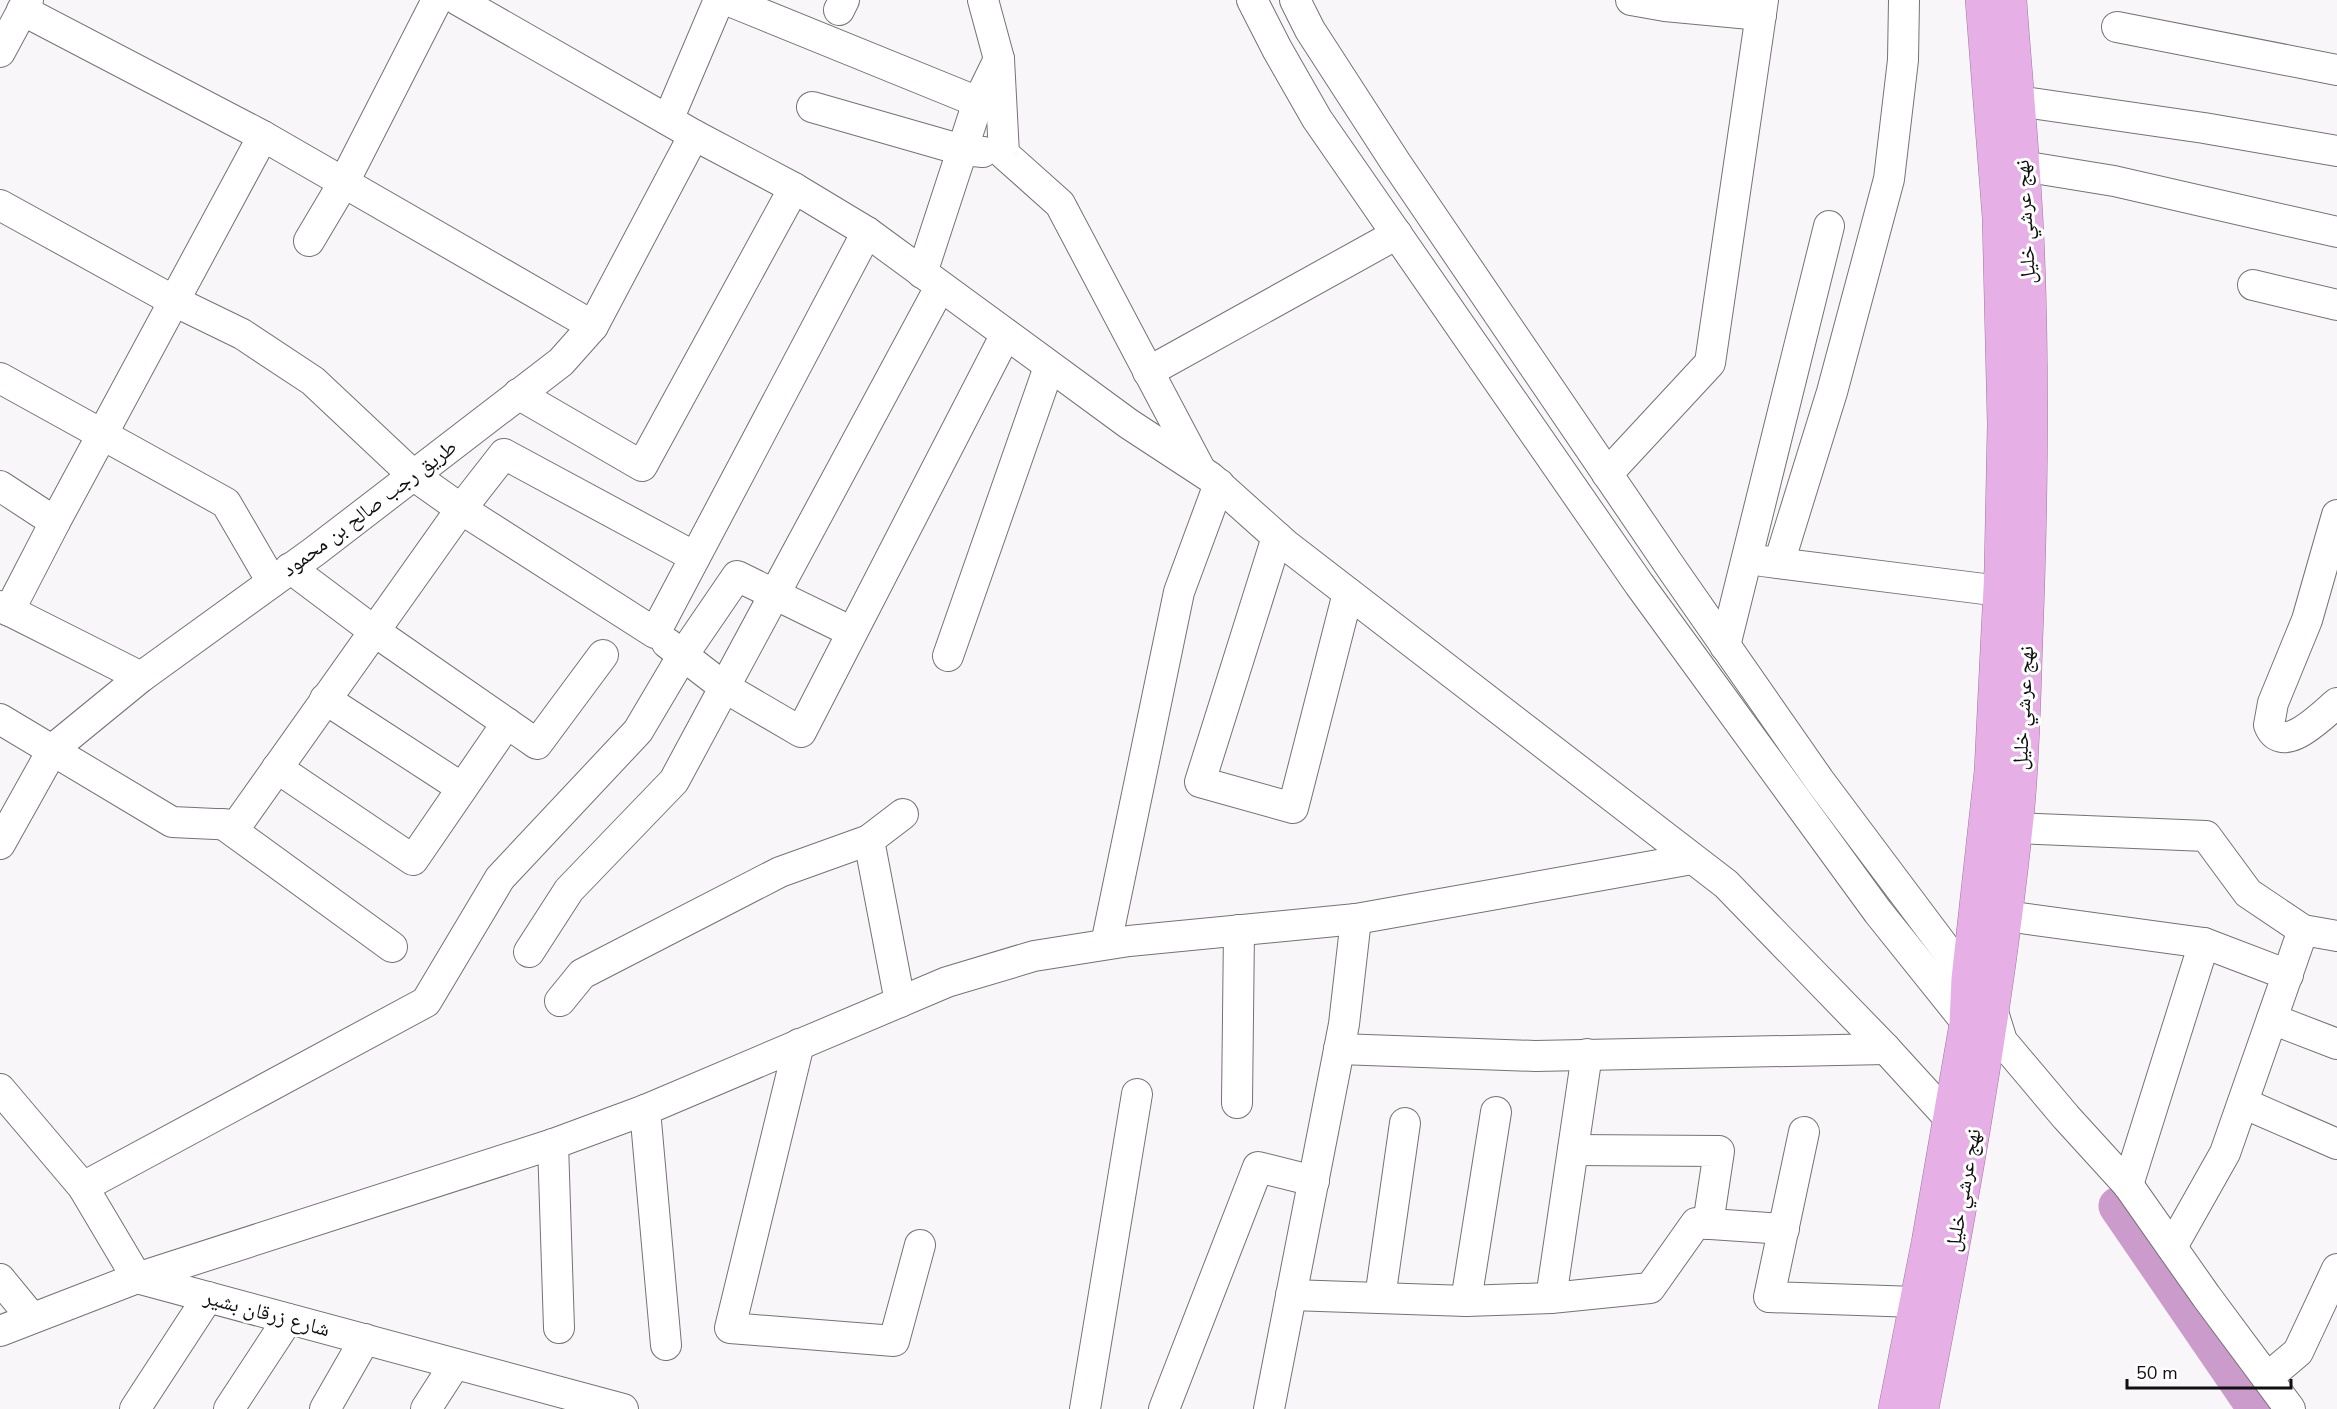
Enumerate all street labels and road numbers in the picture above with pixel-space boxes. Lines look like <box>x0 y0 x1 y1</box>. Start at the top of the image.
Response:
street label: نهج عرشي خليل <box>2008 159 2045 285</box>
street label: طريق رجب صالح بن محمود <box>276 433 462 583</box>
street label: نهج عرشي خليل <box>2006 645 2043 771</box>
street label: نهج عرشي خليل <box>1938 1126 1990 1254</box>
street label: شارع زرقان بشير <box>200 1283 333 1343</box>

